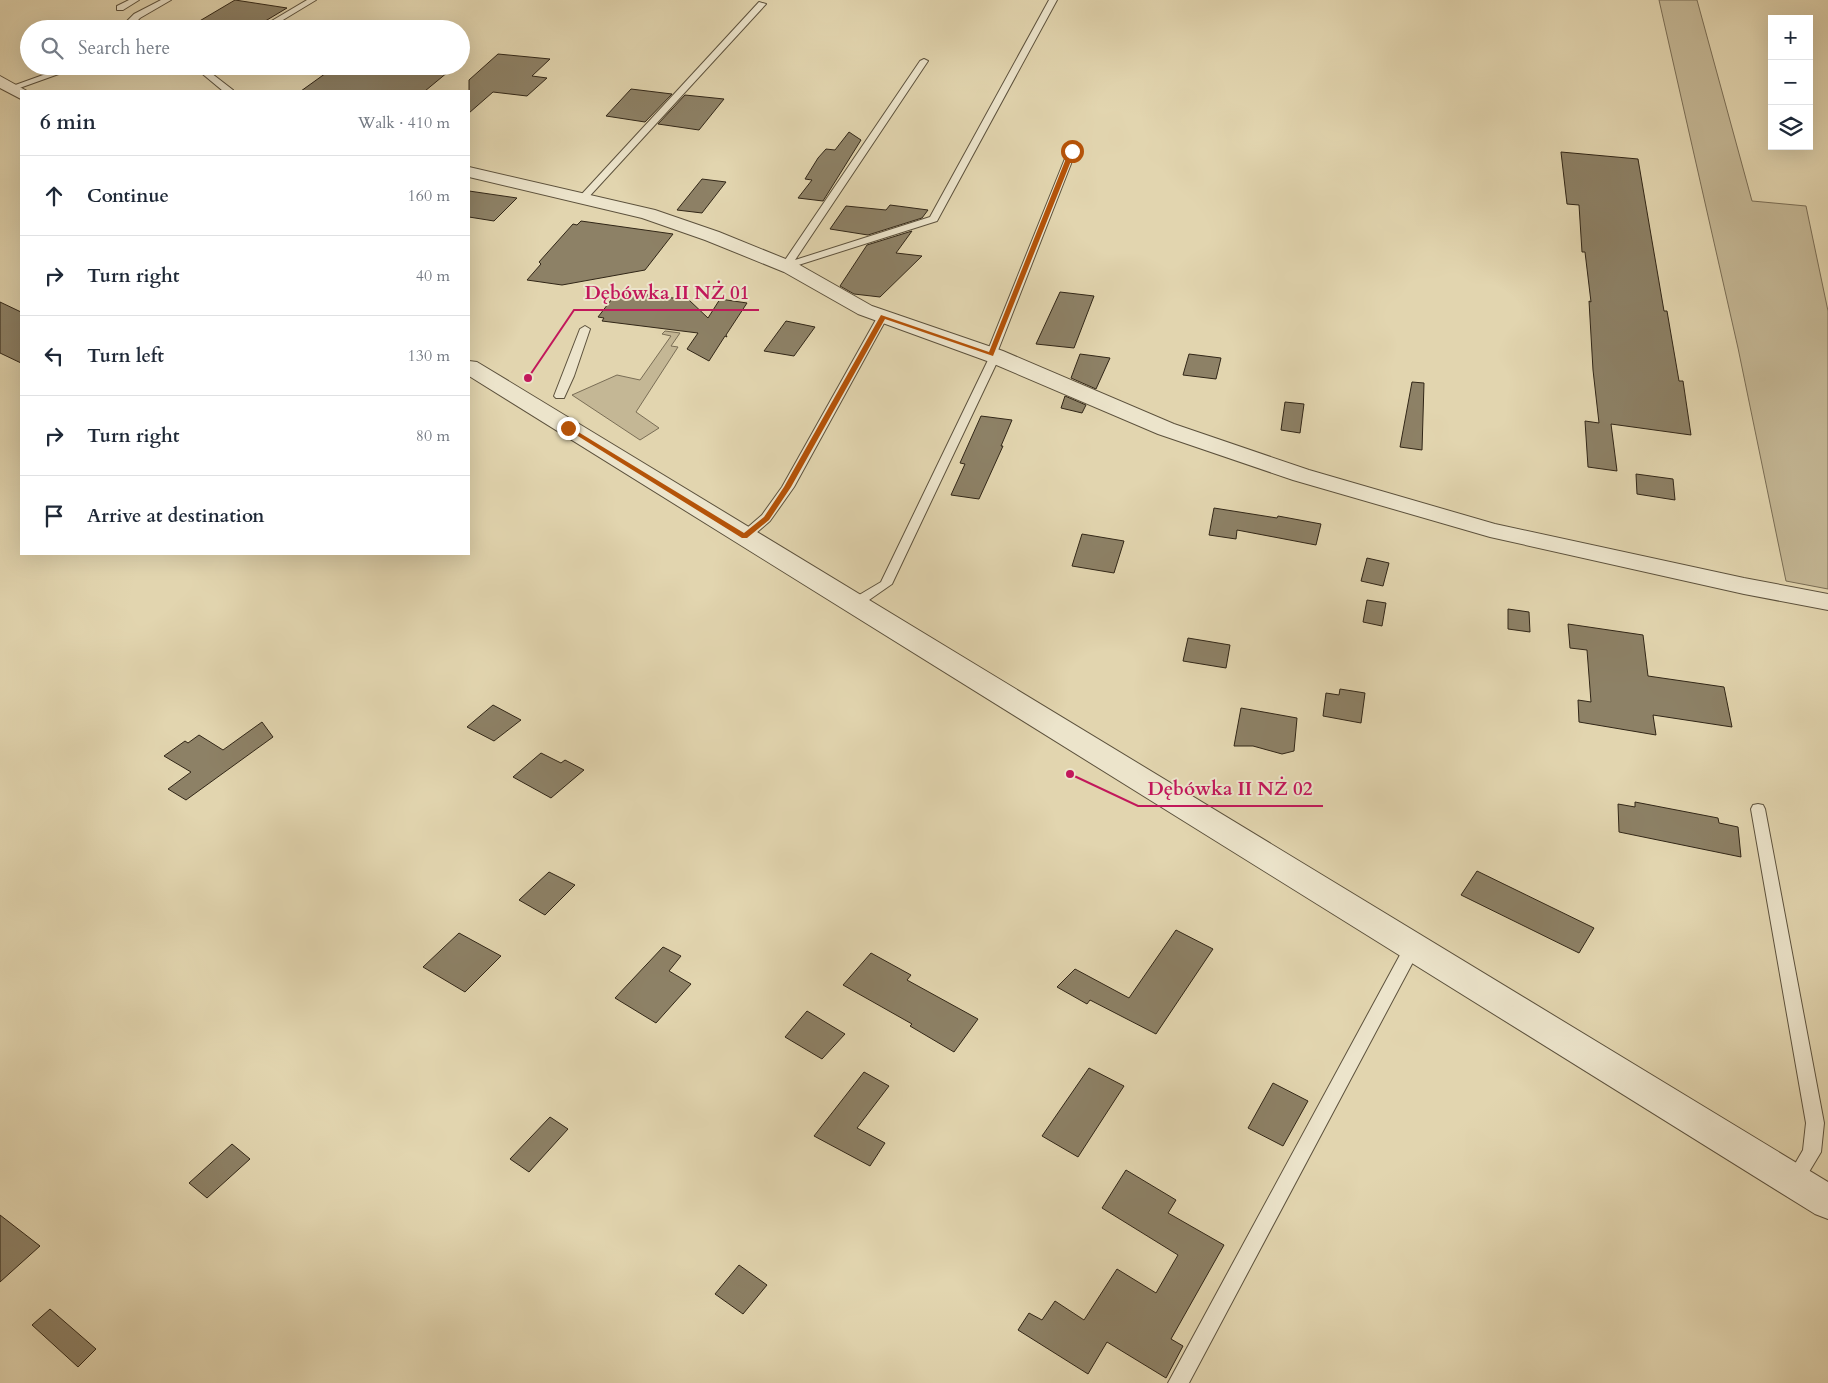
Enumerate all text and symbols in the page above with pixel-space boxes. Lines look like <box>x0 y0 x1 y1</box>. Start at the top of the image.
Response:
map controls <box>1768 15 1813 150</box>
button: + <box>1768 15 1813 60</box>
search box <box>20 20 470 75</box>
icon: search <box>38 34 66 62</box>
text: Search here <box>78 35 170 61</box>
button: − <box>1768 60 1813 105</box>
button: layers <box>1768 105 1813 150</box>
text: 6 min <box>40 108 96 137</box>
text: Walk · 410 m <box>358 112 450 134</box>
route start <box>1061 140 1084 163</box>
icon: ahead <box>40 182 68 210</box>
text: Continue <box>87 183 169 209</box>
text: 160 m <box>408 185 450 207</box>
icon: right <box>40 262 68 290</box>
text: Turn right <box>87 263 179 289</box>
text: 40 m <box>416 265 450 287</box>
callout: Dębówka II NŻ 01 <box>574 276 759 310</box>
text: Dębówka II NŻ 01 <box>584 280 750 306</box>
icon: left <box>40 342 68 370</box>
text: Turn left <box>87 343 164 369</box>
text: 130 m <box>408 345 450 367</box>
route end <box>557 417 580 440</box>
icon: right <box>40 422 68 450</box>
text: Turn right <box>87 423 179 449</box>
text: 80 m <box>416 425 450 447</box>
icon: arrive <box>40 502 68 530</box>
text: Arrive at destination <box>87 503 264 529</box>
callout: Dębówka II NŻ 02 <box>1138 772 1323 806</box>
text: Dębówka II NŻ 02 <box>1147 776 1313 802</box>

